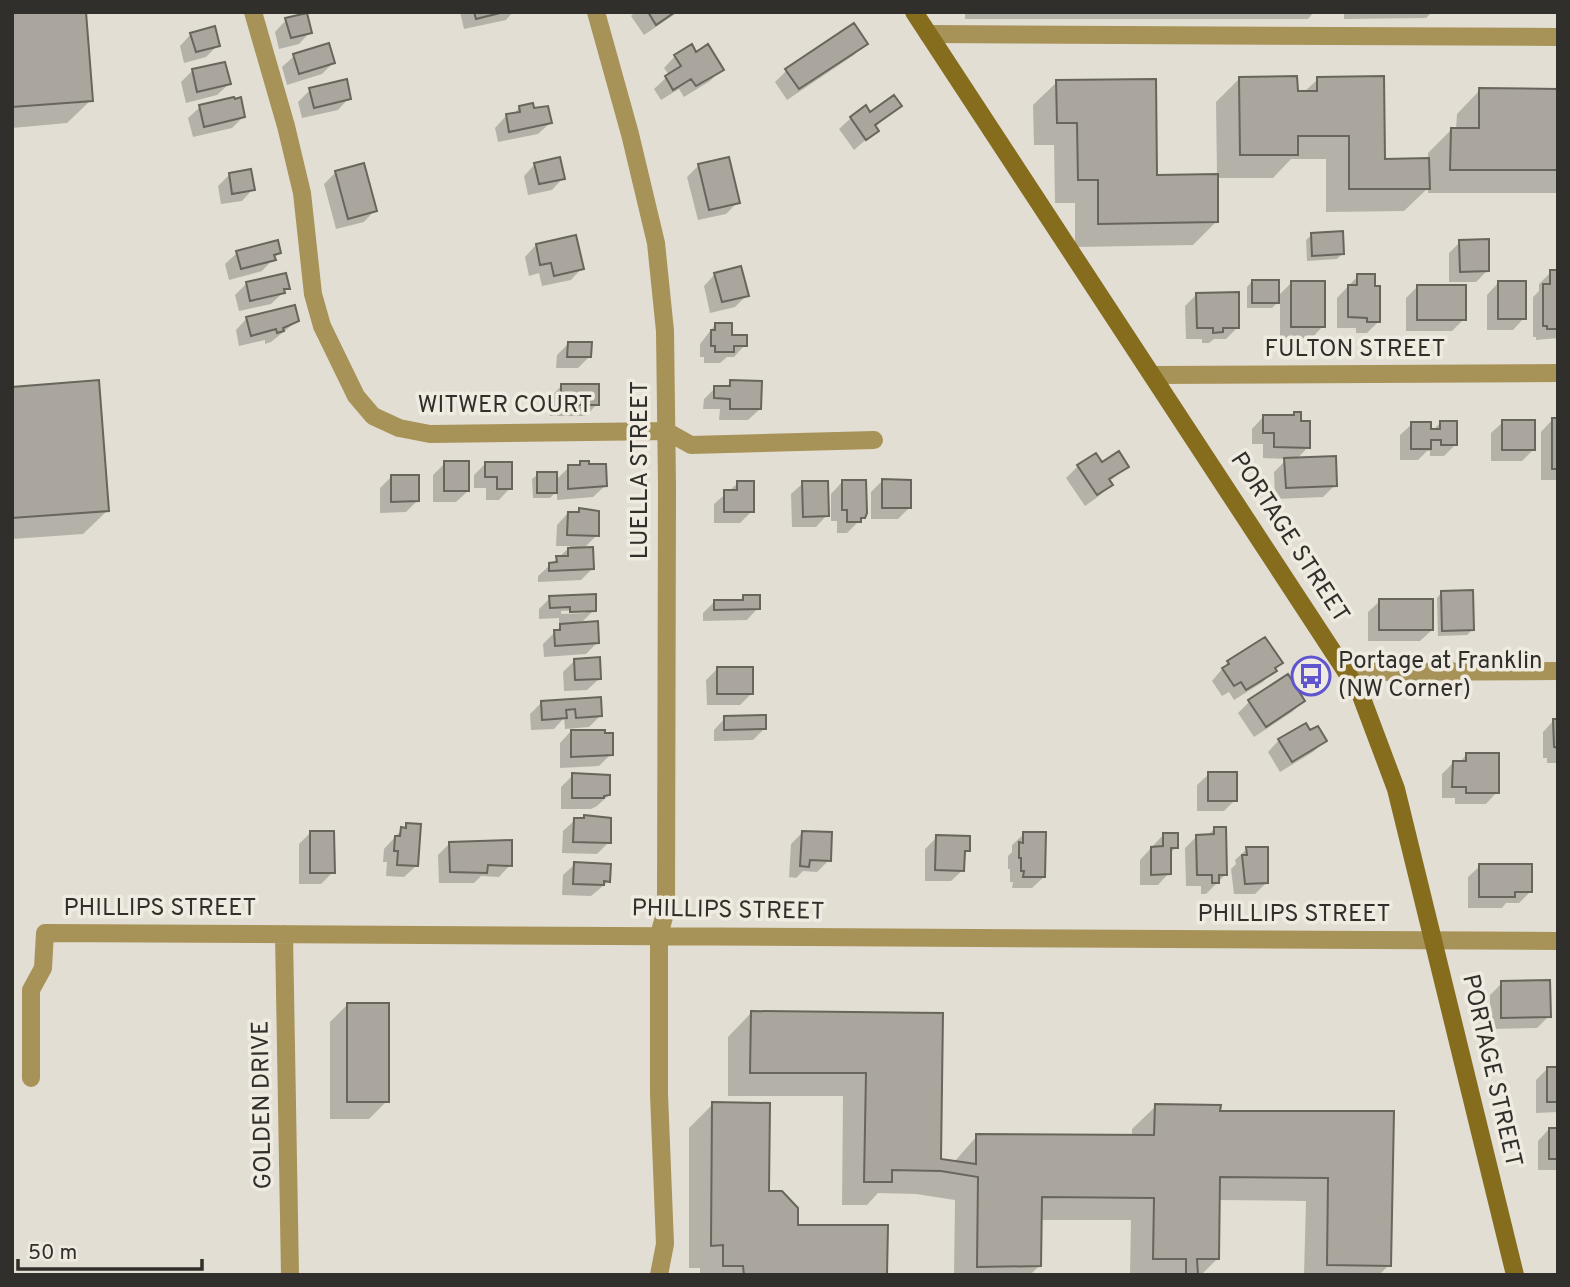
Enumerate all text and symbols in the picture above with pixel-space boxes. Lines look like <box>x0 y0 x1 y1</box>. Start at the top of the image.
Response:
street label: FULTON STREET <box>1265 335 1445 365</box>
street label: LUELLA STREET <box>626 381 656 559</box>
street label: WITWER COURT <box>418 391 592 421</box>
street label: PORTAGE STREET <box>1223 447 1355 629</box>
place label: Portage at Franklin (NW Corner) <box>1338 647 1543 705</box>
bus stop icon: Portage at Franklin (NW Corner) <box>1290 655 1332 697</box>
street label: PHILLIPS STREET <box>63 894 257 924</box>
street label: PHILLIPS STREET <box>631 894 825 928</box>
street label: PHILLIPS STREET <box>1197 900 1391 930</box>
street label: PORTAGE STREET <box>1454 971 1528 1171</box>
street label: GOLDEN DRIVE <box>247 1020 279 1190</box>
scale bar <box>18 1228 201 1272</box>
text: 50 m <box>28 1240 77 1267</box>

